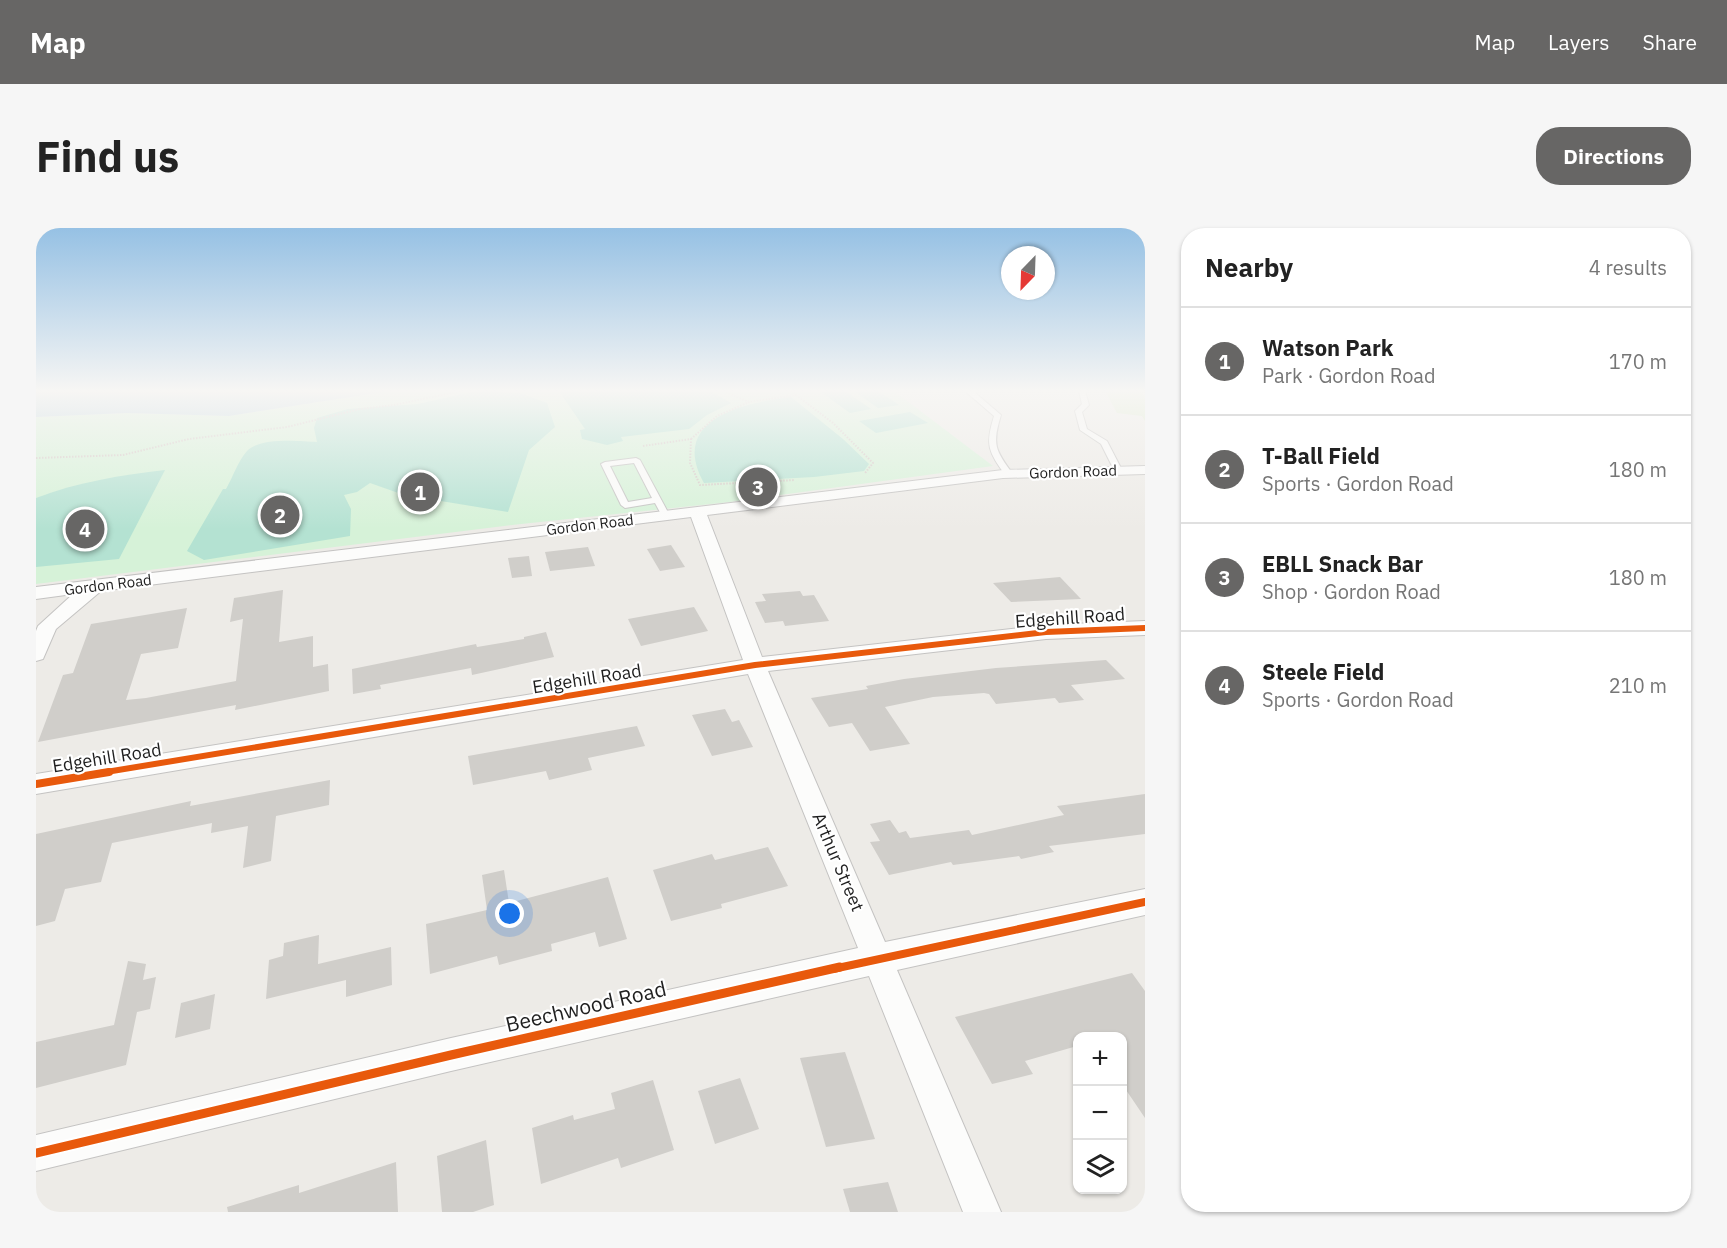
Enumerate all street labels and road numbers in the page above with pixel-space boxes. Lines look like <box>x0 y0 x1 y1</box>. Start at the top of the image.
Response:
street label: Gordon Road <box>1029 460 1117 483</box>
street label: Gordon Road <box>545 510 635 539</box>
street label: Gordon Road <box>63 570 153 599</box>
street label: Edgehill Road <box>1014 602 1126 633</box>
street label: Edgehill Road <box>531 659 643 698</box>
street label: Edgehill Road <box>51 738 163 777</box>
street label: Arthur Street <box>807 809 870 915</box>
street label: Beechwood Road <box>503 974 669 1038</box>

